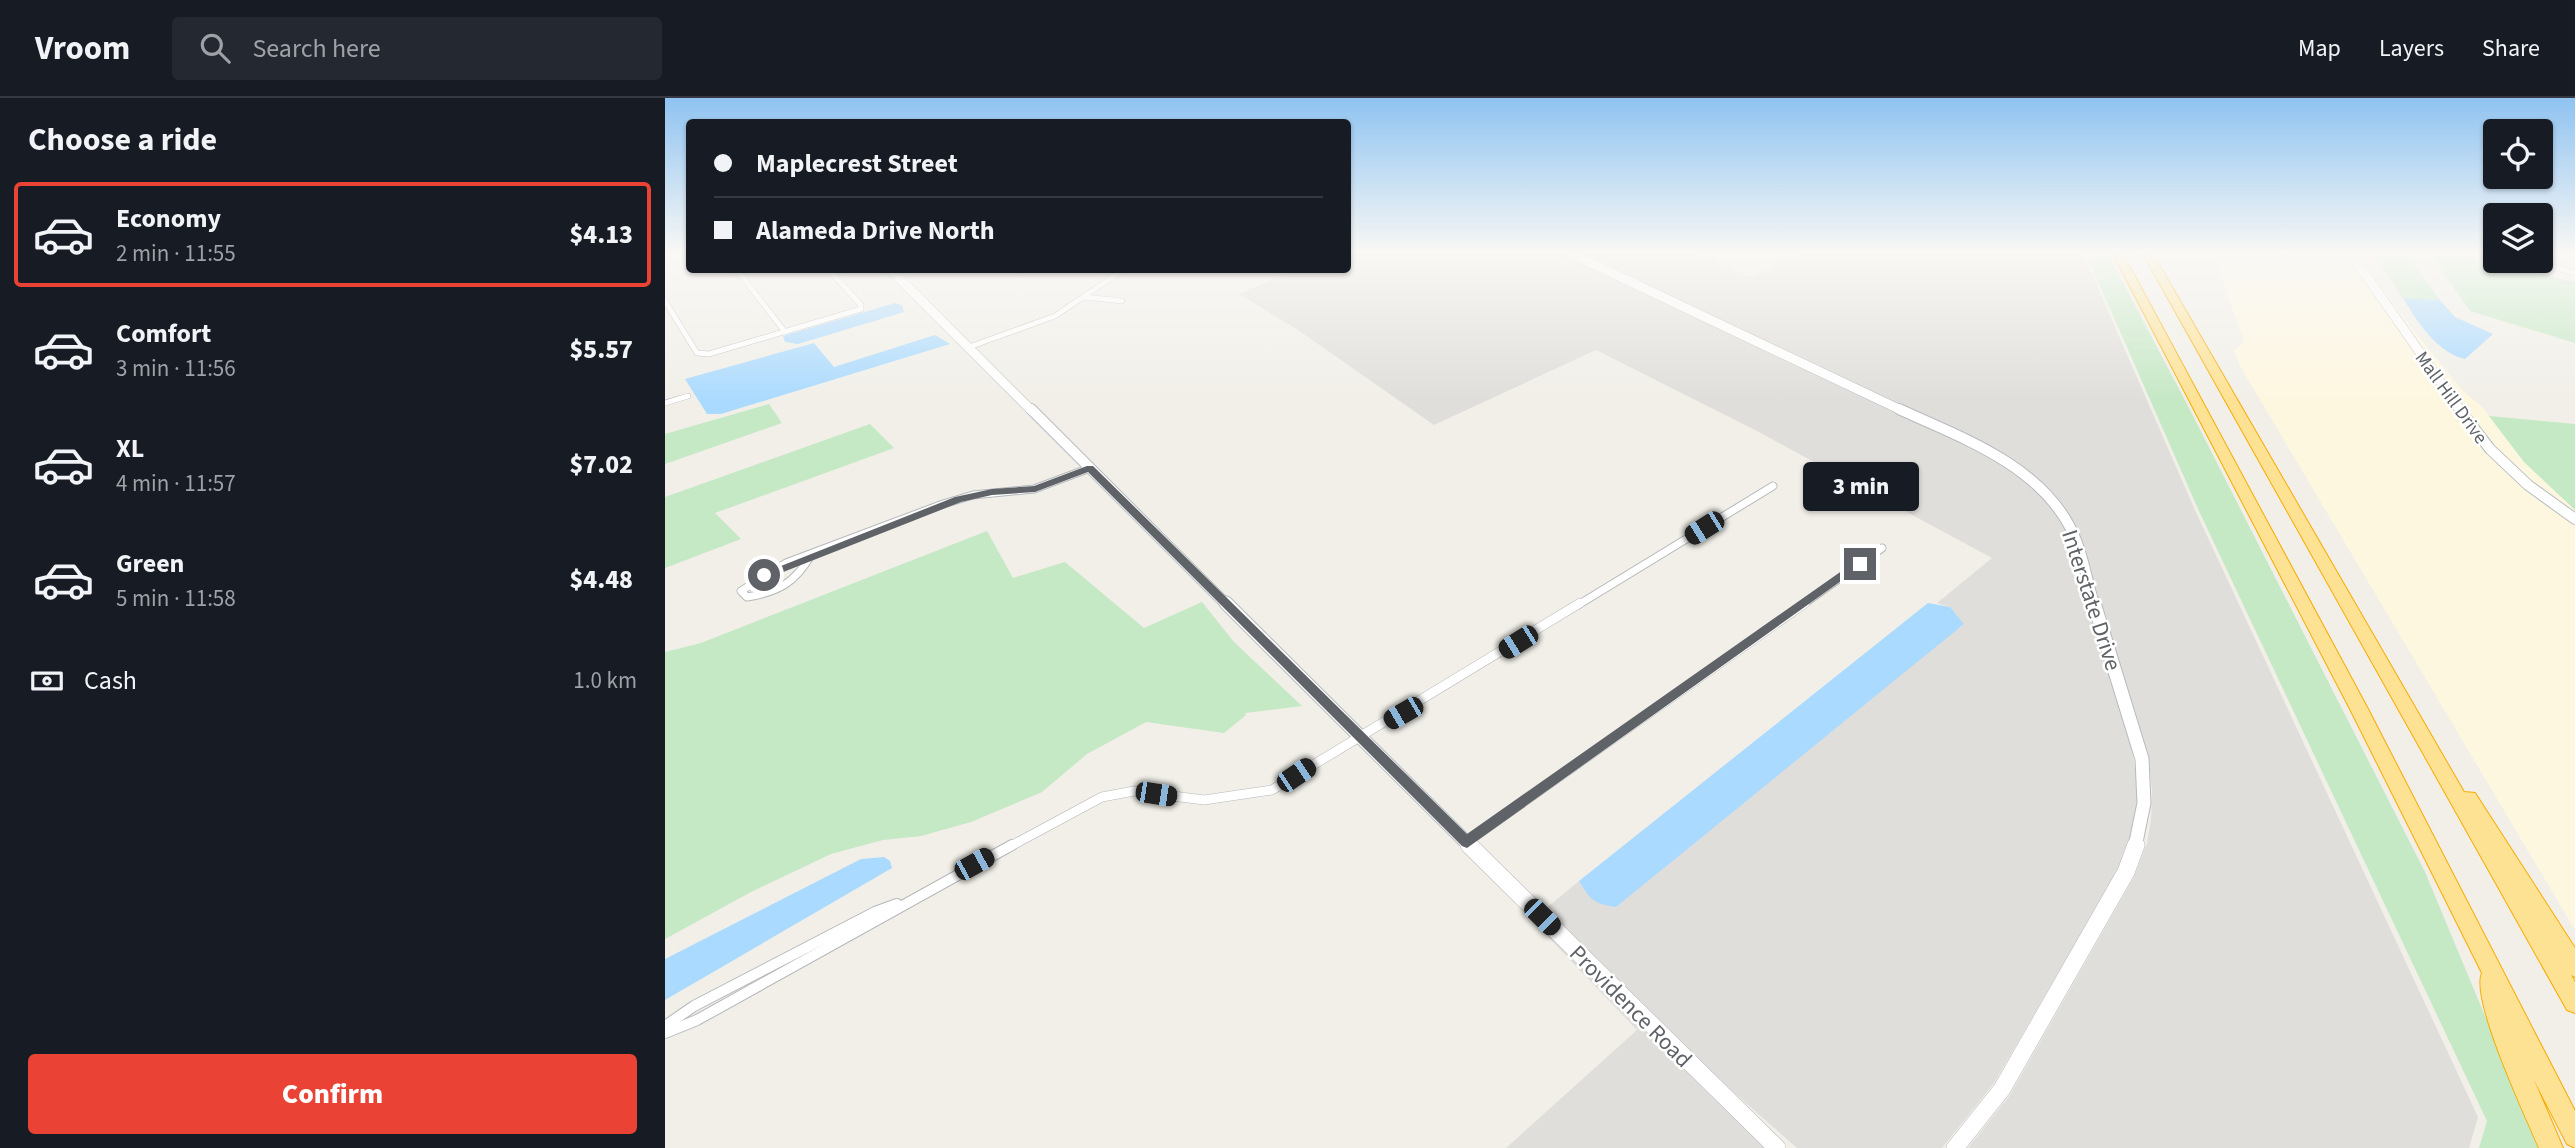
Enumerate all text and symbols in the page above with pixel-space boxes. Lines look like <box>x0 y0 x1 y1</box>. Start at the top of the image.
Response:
search box <box>172 17 662 80</box>
text: Vroom <box>35 25 130 72</box>
icon: search <box>196 29 234 67</box>
text: Search here <box>252 30 381 67</box>
text: Map <box>2298 31 2341 66</box>
text: Layers <box>2379 31 2444 66</box>
text: Share <box>2482 31 2540 66</box>
text: Choose a ride <box>28 117 217 163</box>
map controls <box>2483 119 2553 273</box>
button: locate <box>2483 119 2553 189</box>
text: Maplecrest Street <box>756 145 958 182</box>
text: Economy <box>116 200 221 237</box>
icon: car <box>32 203 95 266</box>
button: layers <box>2483 203 2553 273</box>
text: Alameda Drive North <box>756 212 995 249</box>
text: $4.13 <box>569 216 633 253</box>
text: 2 min · 11:55 <box>116 237 236 270</box>
text: Comfort <box>116 315 211 352</box>
icon: car <box>32 318 95 381</box>
text: $5.57 <box>569 331 633 368</box>
street label: Mall Hill Drive <box>2408 346 2494 450</box>
text: 3 min · 11:56 <box>116 352 236 385</box>
text: XL <box>116 430 144 467</box>
icon: car <box>32 433 95 496</box>
text: $7.02 <box>569 446 633 483</box>
callout: 3 min <box>1802 462 1918 512</box>
text: 4 min · 11:57 <box>116 467 236 500</box>
text: 3 min <box>1833 470 1889 503</box>
car <box>1681 508 1728 548</box>
street label: Interstate Drive <box>2053 525 2130 675</box>
text: Green <box>116 545 184 582</box>
icon: car <box>32 548 95 611</box>
route end <box>1844 548 1876 580</box>
route start <box>748 559 780 591</box>
text: $4.48 <box>569 561 633 598</box>
text: 5 min · 11:58 <box>116 582 236 615</box>
car <box>1495 622 1542 662</box>
icon: cash <box>28 662 66 700</box>
text: Cash <box>84 662 137 699</box>
text: 1.0 km <box>573 664 637 697</box>
car <box>1380 693 1427 733</box>
car <box>1273 755 1320 795</box>
car <box>1134 780 1179 808</box>
car <box>951 845 998 883</box>
car <box>1520 895 1565 939</box>
street label: Providence Road <box>1562 938 1699 1075</box>
button: Confirm <box>28 1054 637 1134</box>

